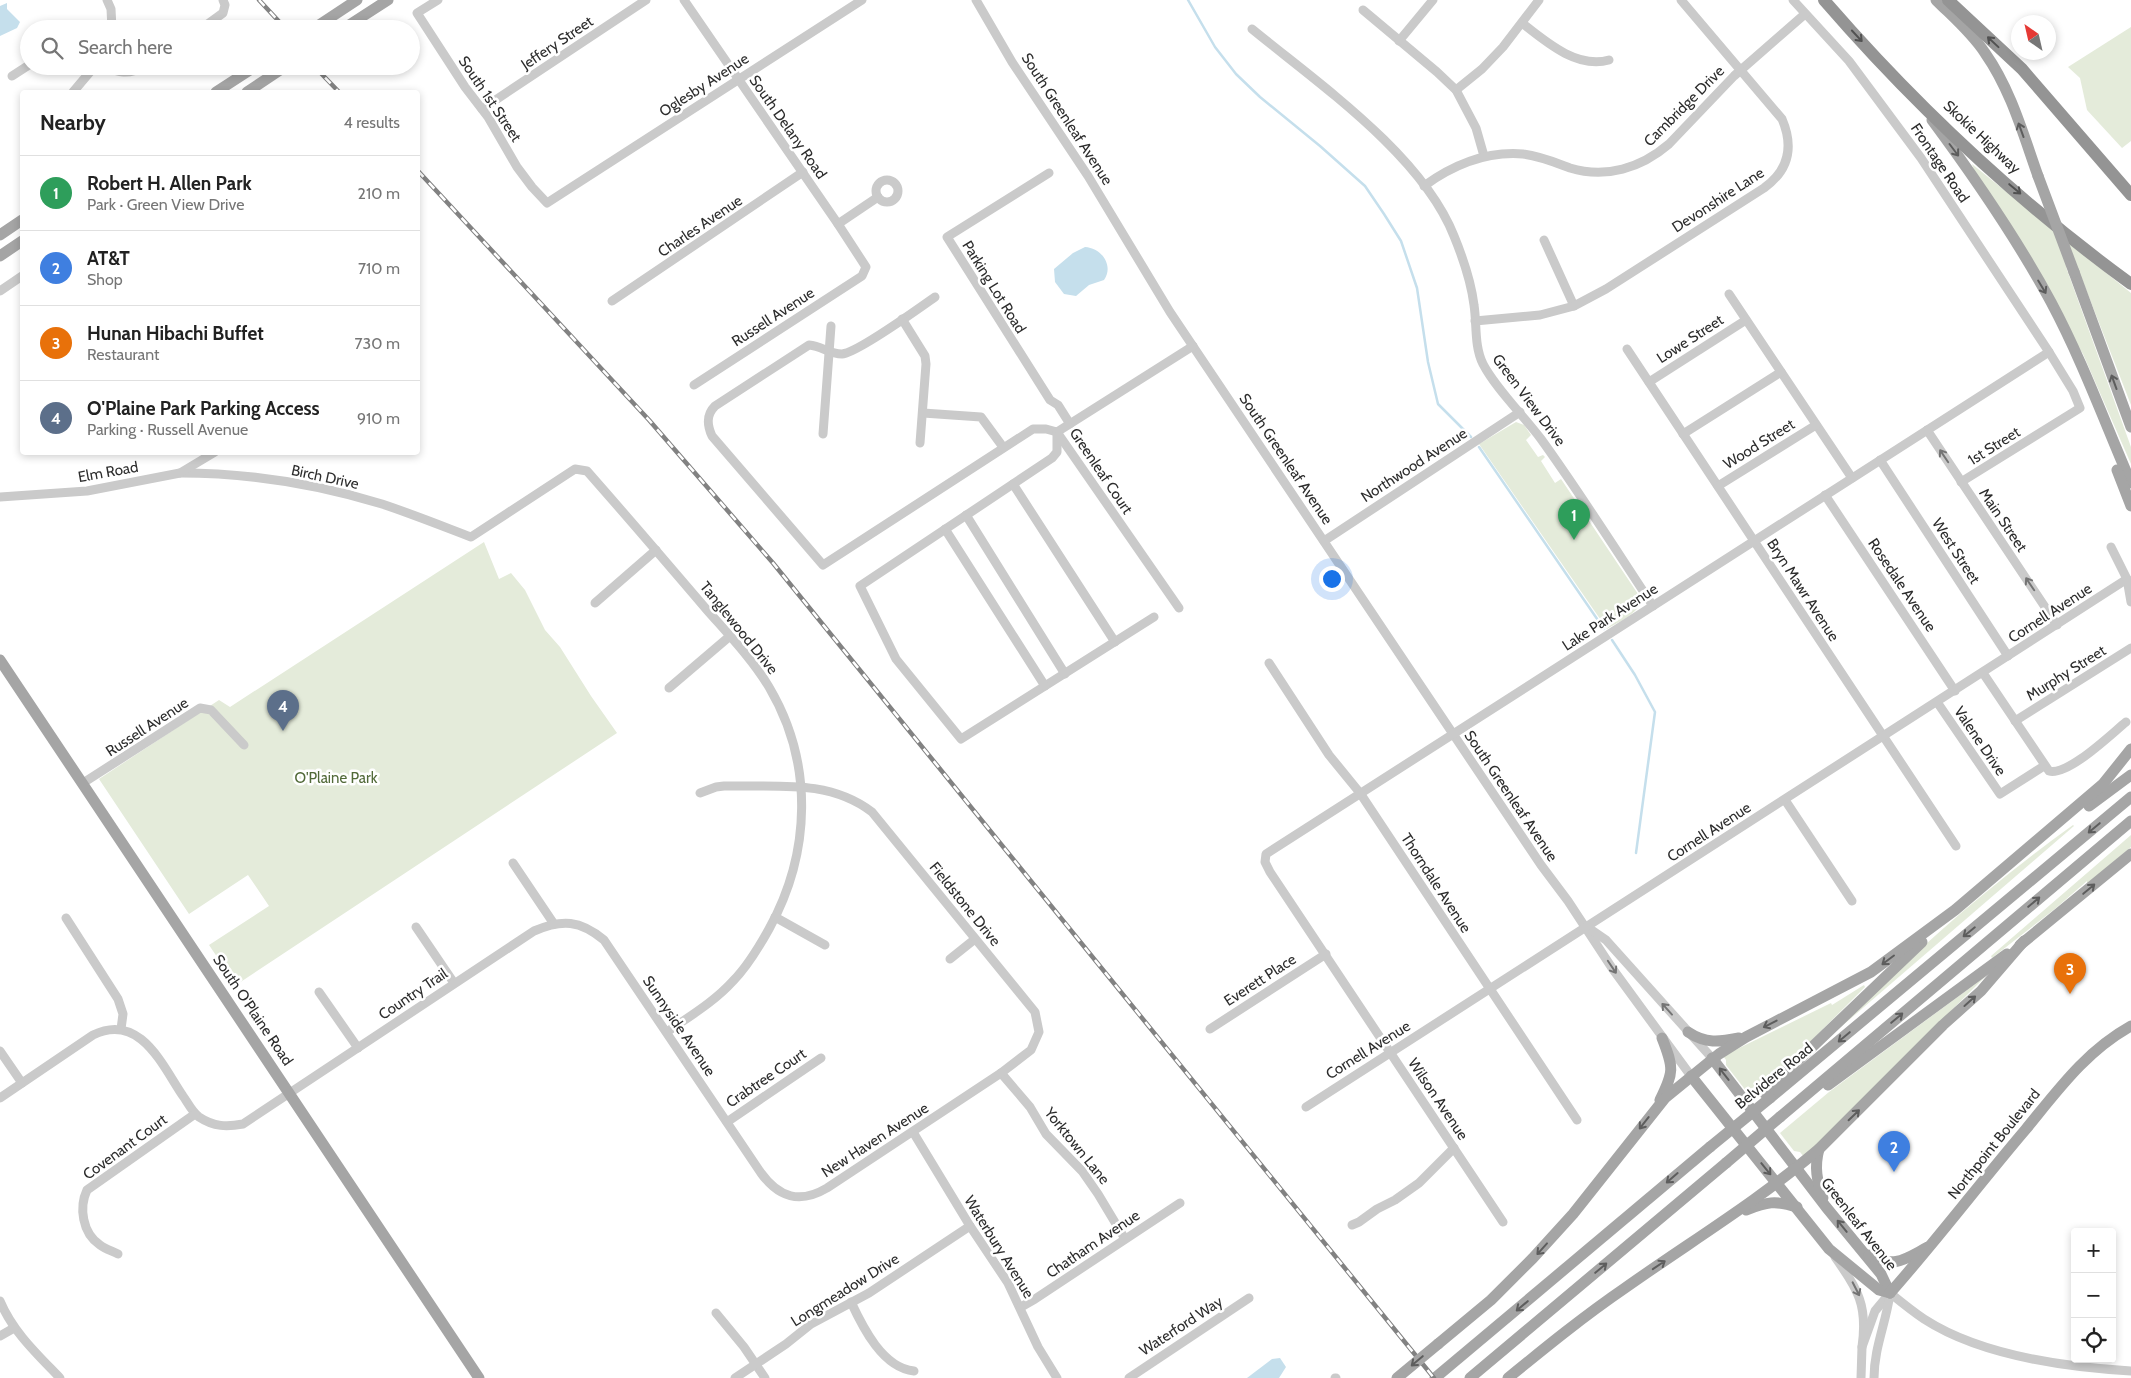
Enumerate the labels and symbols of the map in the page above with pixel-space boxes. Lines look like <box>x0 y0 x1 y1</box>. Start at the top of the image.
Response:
street label: Jeffery Street <box>517 12 596 74</box>
north arrow <box>2011 15 2056 60</box>
one-way arrow <box>1851 29 1863 42</box>
one-way arrow <box>1987 36 2000 48</box>
street label: Oglesby Avenue <box>656 49 752 121</box>
street label: South Greenleaf Avenue <box>1018 50 1117 189</box>
street label: South 1st Street <box>455 53 525 145</box>
street label: Cambridge Drive <box>1640 62 1728 150</box>
street label: South Delany Road <box>746 72 830 182</box>
street label: Skokie Highway <box>1940 97 2025 178</box>
street label: Frontage Road <box>1907 120 1973 206</box>
one-way arrow <box>2016 123 2025 138</box>
one-way arrow <box>1949 143 1959 157</box>
street label: Devonshire Lane <box>1669 163 1768 236</box>
one-way arrow <box>2008 184 2021 195</box>
street label: Charles Avenue <box>655 191 746 261</box>
street label: Parking Lot Road <box>958 237 1030 337</box>
one-way arrow <box>2037 279 2047 293</box>
street label: Russell Avenue <box>728 283 818 350</box>
street label: Lowe Street <box>1653 311 1727 367</box>
street label: Green View Drive <box>1489 351 1570 450</box>
one-way arrow <box>2109 374 2118 390</box>
street label: South Greenleaf Avenue <box>1236 390 1337 528</box>
street label: Wood Street <box>1720 415 1798 473</box>
street label: 1st Street <box>1965 423 2023 469</box>
street label: Northwood Avenue <box>1358 424 1471 506</box>
street label: Greenleaf Court <box>1066 425 1136 517</box>
one-way arrow <box>1939 449 1949 463</box>
street label: Elm Road <box>76 458 140 486</box>
street label: Birch Drive <box>290 461 361 493</box>
street label: Main Street <box>1975 485 2031 555</box>
pin: 1 <box>1558 499 1590 540</box>
street label: West Street <box>1928 515 1984 587</box>
street label: Bryn Mawr Avenue <box>1763 535 1843 645</box>
street label: Rosedale Avenue <box>1864 535 1940 635</box>
your location <box>1319 566 1345 592</box>
street label: Tanglewood Drive <box>696 578 782 678</box>
one-way arrow <box>2025 578 2035 592</box>
street label: Lake Park Avenue <box>1559 579 1661 655</box>
street label: Cornell Avenue <box>2005 579 2095 647</box>
street label: Murphy Street <box>2023 641 2109 705</box>
pin: 4 <box>267 690 299 731</box>
street label: Russell Avenue <box>102 693 192 760</box>
street label: Valene Drive <box>1950 703 2010 779</box>
street label: South Greenleaf Avenue <box>1461 727 1562 865</box>
park label: O'Plaine Park <box>294 769 378 787</box>
street label: Cornell Avenue <box>1664 798 1754 866</box>
one-way arrow <box>2087 822 2100 834</box>
street label: Thorndale Avenue <box>1397 830 1475 936</box>
street label: Fieldstone Drive <box>926 858 1005 950</box>
one-way arrow <box>2083 883 2096 894</box>
one-way arrow <box>2028 896 2041 907</box>
one-way arrow <box>1962 926 1975 937</box>
street label: Everett Place <box>1221 950 1300 1010</box>
street label: South O'Plaine Road <box>209 951 297 1069</box>
pin: 3 <box>2054 953 2086 994</box>
one-way arrow <box>1881 955 1895 965</box>
one-way arrow <box>1606 960 1617 974</box>
street label: Country Trail <box>375 964 451 1024</box>
street label: Sunnyside Avenue <box>639 972 719 1080</box>
one-way arrow <box>1963 995 1976 1007</box>
one-way arrow <box>1661 1003 1673 1016</box>
one-way arrow <box>1890 1012 1903 1023</box>
street label: Cornell Avenue <box>1322 1017 1414 1083</box>
one-way arrow <box>1762 1019 1777 1029</box>
one-way arrow <box>1838 1031 1851 1042</box>
street label: Belvidere Road <box>1732 1039 1816 1113</box>
street label: Crabtree Court <box>723 1045 809 1111</box>
street label: Wilson Avenue <box>1404 1055 1472 1144</box>
one-way arrow <box>1719 1067 1729 1081</box>
street label: Northpoint Boulevard <box>1944 1085 2044 1203</box>
street label: New Haven Avenue <box>818 1099 932 1181</box>
street label: Yorktown Lane <box>1040 1103 1114 1188</box>
one-way arrow <box>1847 1109 1860 1121</box>
street label: Covenant Court <box>80 1111 170 1183</box>
one-way arrow <box>1639 1116 1650 1129</box>
pin: 2 <box>1878 1131 1910 1172</box>
one-way arrow <box>1760 1162 1771 1175</box>
one-way arrow <box>1666 1172 1679 1184</box>
street label: Greenleaf Avenue <box>1817 1174 1901 1274</box>
street label: Waterbury Avenue <box>960 1192 1038 1302</box>
street label: Chatham Avenue <box>1043 1206 1143 1282</box>
one-way arrow <box>1836 1220 1847 1233</box>
one-way arrow <box>1536 1242 1548 1255</box>
street label: Longmeadow Drive <box>788 1249 903 1330</box>
one-way arrow <box>1651 1260 1665 1270</box>
one-way arrow <box>1594 1262 1607 1274</box>
one-way arrow <box>1851 1282 1861 1297</box>
street label: Waterford Way <box>1136 1292 1226 1360</box>
one-way arrow <box>1516 1300 1529 1311</box>
one-way arrow <box>1411 1355 1424 1366</box>

